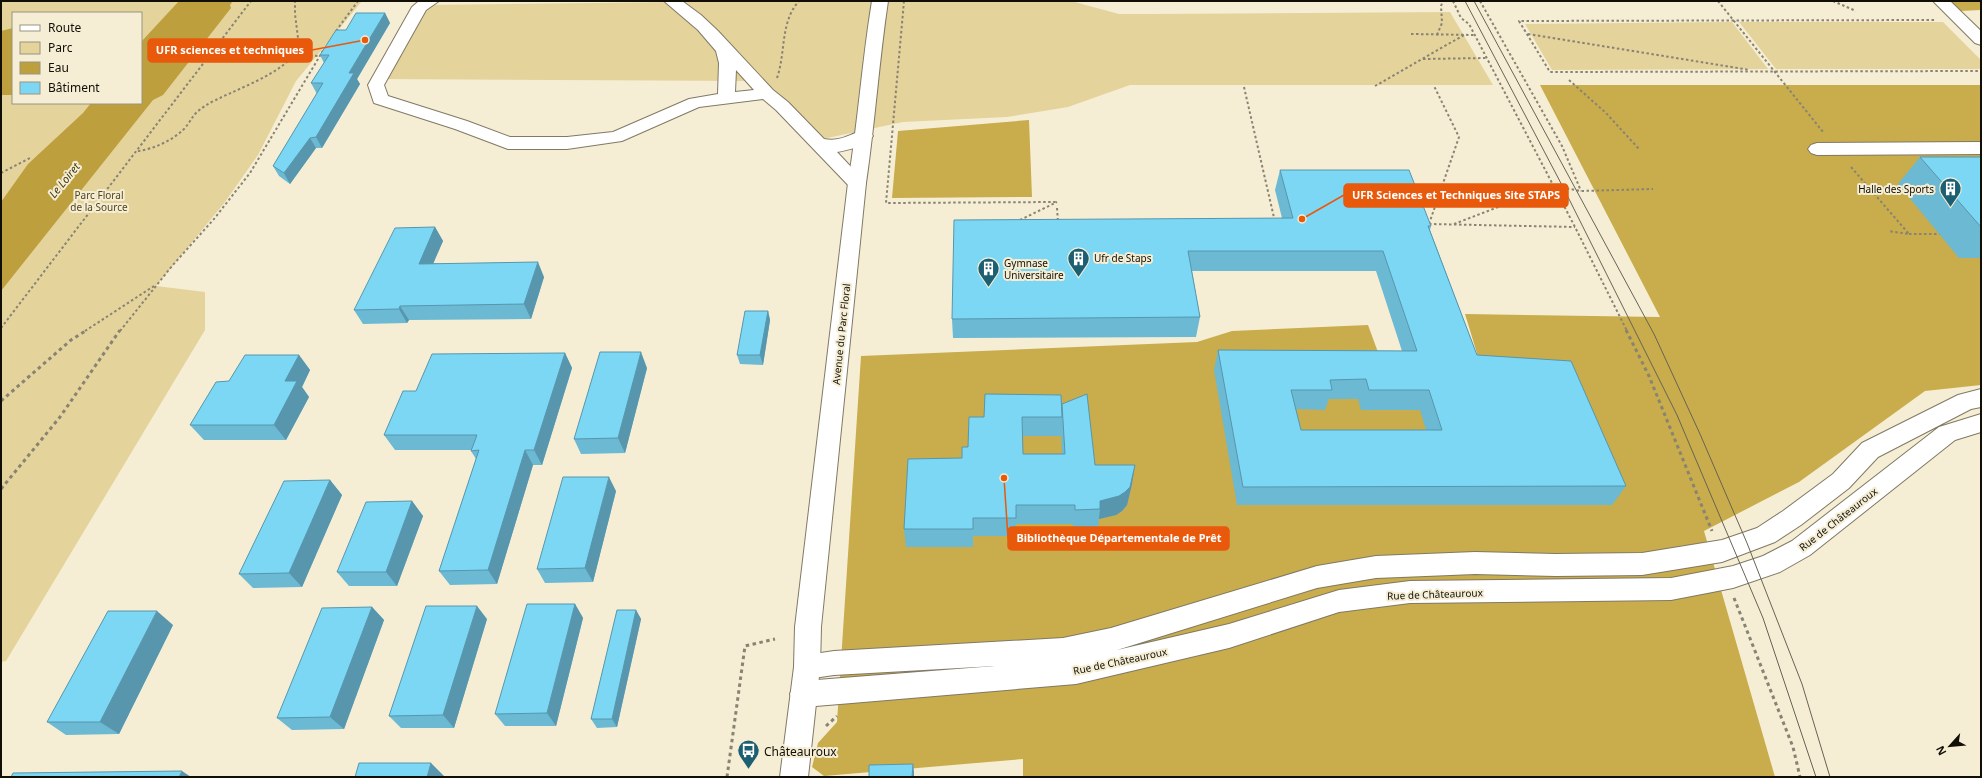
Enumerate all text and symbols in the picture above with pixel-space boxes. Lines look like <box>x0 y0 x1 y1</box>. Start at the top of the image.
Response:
legend <box>12 12 142 104</box>
text: Route <box>48 19 81 36</box>
text: Parc <box>48 39 73 56</box>
callout: UFR sciences et techniques <box>148 39 312 62</box>
text: UFR sciences et techniques <box>156 42 305 57</box>
text: Eau <box>48 59 69 76</box>
text: Bâtiment <box>48 79 100 96</box>
water label: Le Loiret <box>45 159 83 201</box>
building icon: Halle des Sports <box>1937 176 1963 209</box>
place label: Halle des Sports <box>1858 182 1934 196</box>
callout: UFR Sciences et Techniques Site STAPS <box>1344 184 1568 207</box>
text: UFR Sciences et Techniques Site STAPS <box>1352 187 1560 202</box>
park label: Parc Floral de la Source <box>70 188 128 214</box>
building icon: Ufr de Staps <box>1065 245 1091 278</box>
place label: Ufr de Staps <box>1094 251 1152 265</box>
building icon: Gymnase Universitaire <box>975 256 1001 289</box>
place label: Gymnase Universitaire <box>1004 256 1064 282</box>
street label: Avenue du Parc Floral <box>829 283 853 385</box>
street label: Rue de Châteauroux <box>1796 484 1881 554</box>
callout: Bibliothèque Départementale de Prêt <box>1008 527 1229 550</box>
text: Bibliothèque Départementale de Prêt <box>1016 530 1222 545</box>
street label: Rue de Châteauroux <box>1387 585 1484 603</box>
street label: Rue de Châteauroux <box>1072 644 1169 678</box>
north arrow <box>1930 726 1970 766</box>
bus stop icon: Châteauroux <box>736 738 762 771</box>
place label: Châteauroux <box>764 743 837 760</box>
text: N <box>1932 743 1949 758</box>

